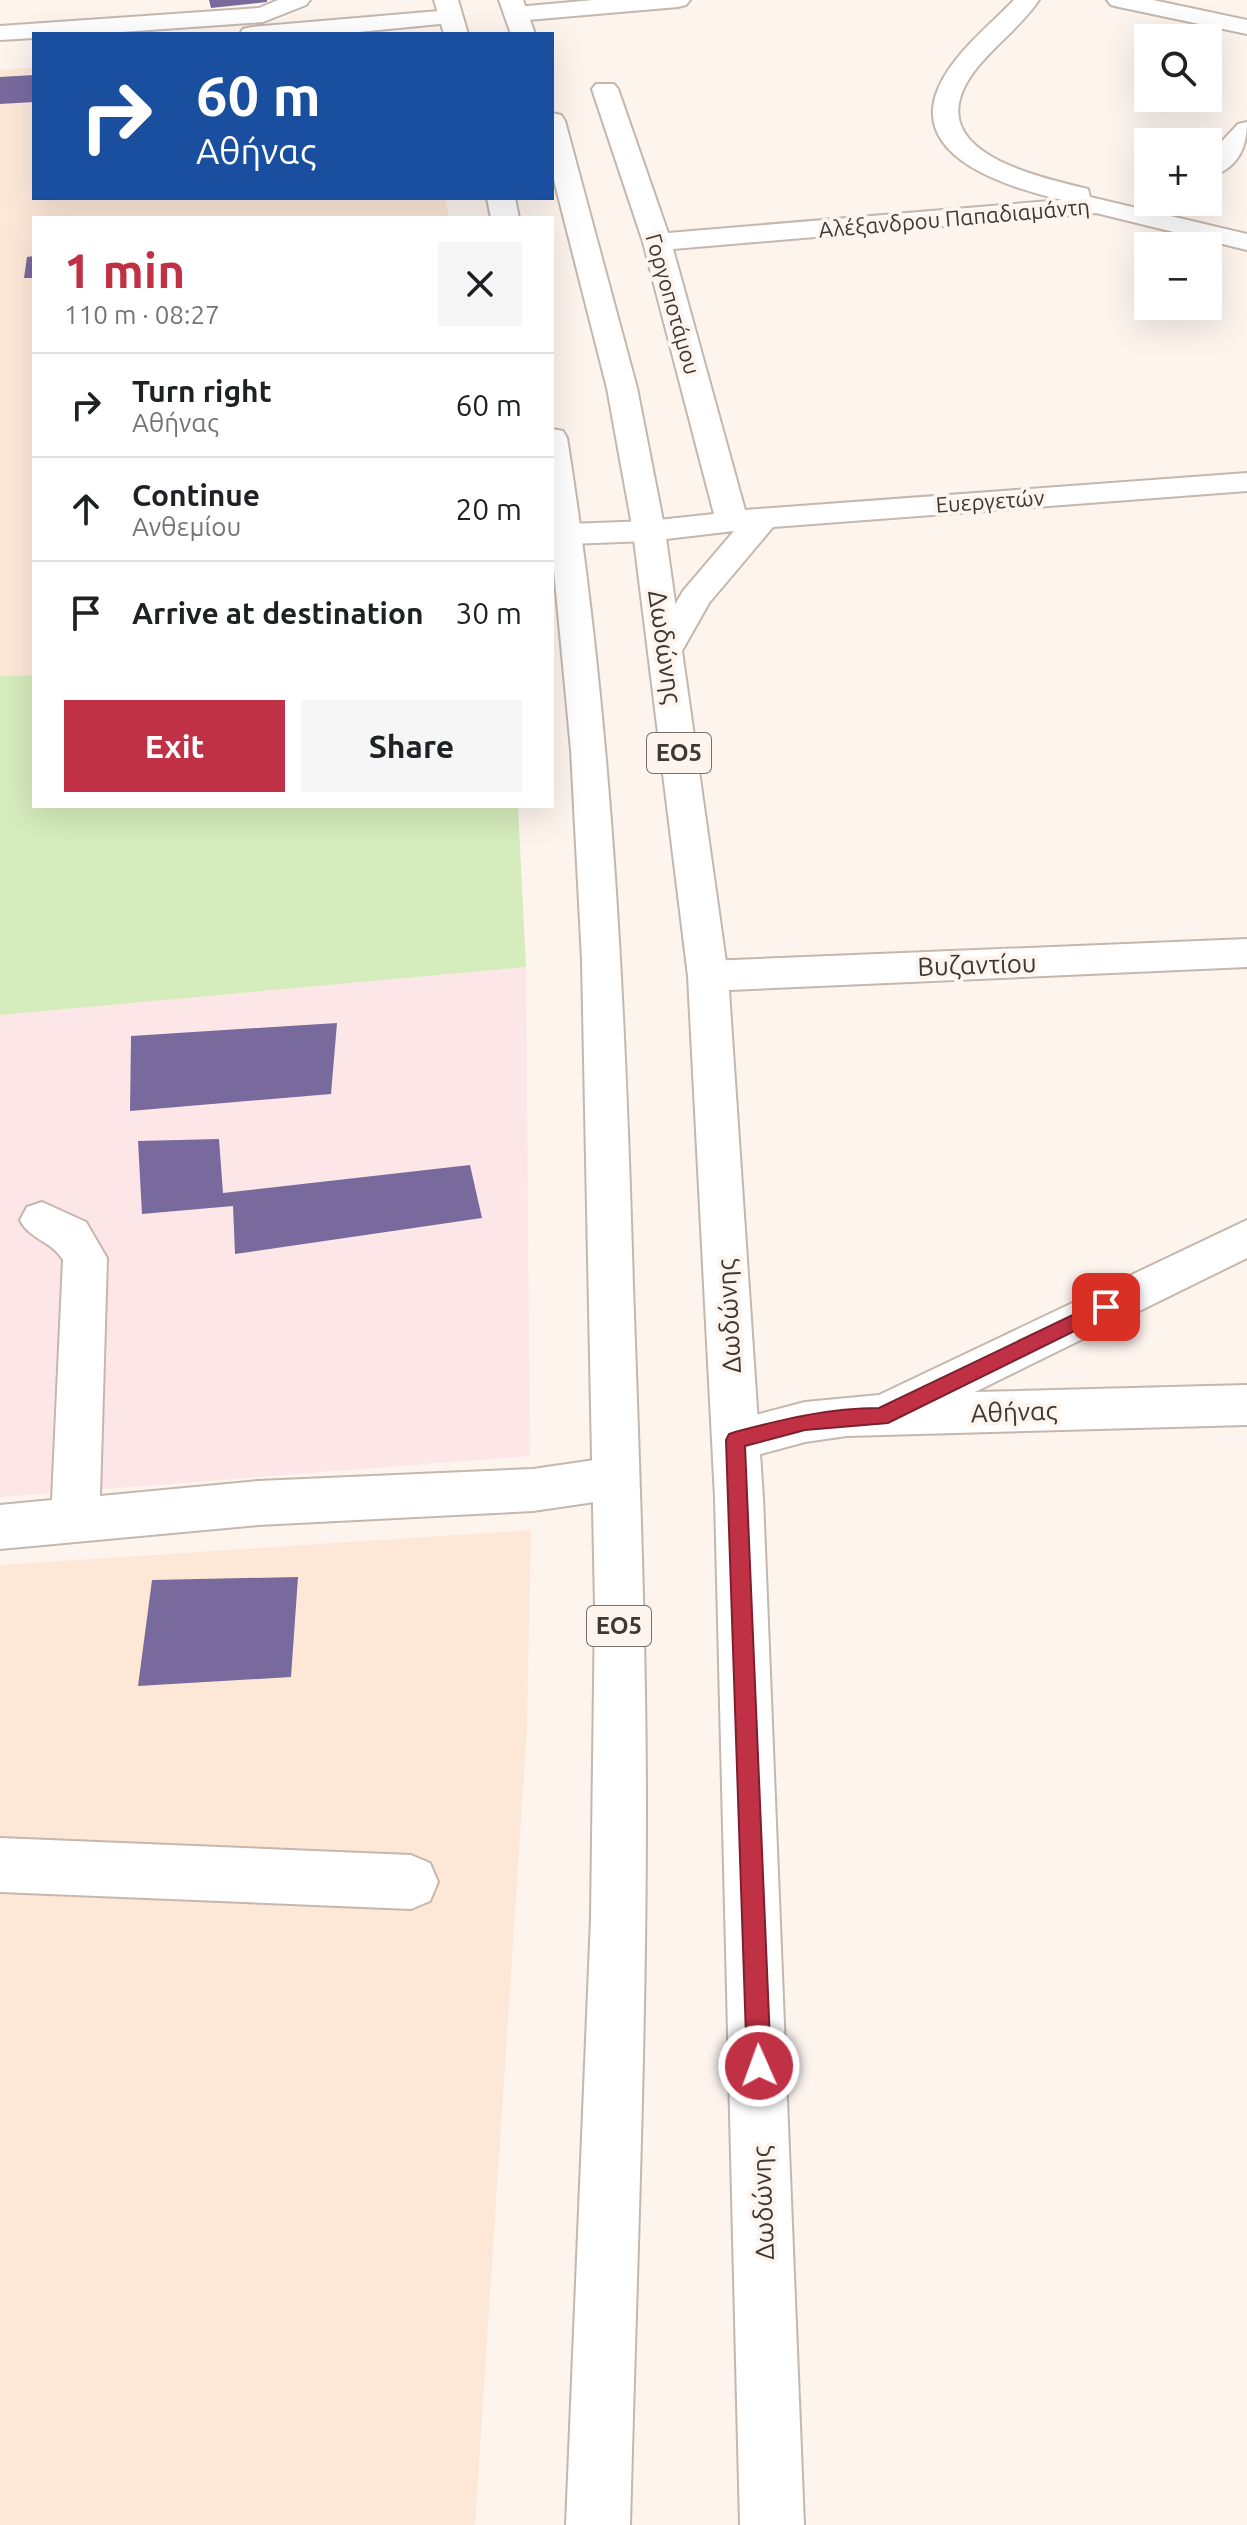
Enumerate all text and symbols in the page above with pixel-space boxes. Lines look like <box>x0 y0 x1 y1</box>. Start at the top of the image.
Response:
map controls <box>1134 24 1222 320</box>
button: search <box>1134 24 1222 112</box>
icon: right <box>64 64 168 168</box>
text: 60 m <box>196 64 321 127</box>
button: + <box>1134 128 1222 216</box>
text: Αθήνας <box>196 130 316 171</box>
street label: Αλέξανδρου Παπαδιαμάντη <box>817 193 1091 244</box>
street label: Γοργοποτάμου <box>641 231 706 377</box>
button: − <box>1134 232 1222 320</box>
button: close <box>438 242 522 326</box>
text: 1 min <box>64 243 185 297</box>
text: 110 m · 08:27 <box>64 300 220 329</box>
text: Turn right <box>132 374 272 408</box>
icon: right <box>64 383 108 427</box>
text: 60 m <box>455 388 522 422</box>
text: Αθήνας <box>132 408 219 437</box>
text: Continue <box>132 478 260 512</box>
street label: Ευεργετών <box>935 484 1045 517</box>
icon: ahead <box>64 487 108 531</box>
text: 20 m <box>455 492 522 526</box>
text: Ανθεμίου <box>132 512 241 541</box>
street label: Δωδώνης <box>642 588 688 706</box>
icon: arrive <box>64 591 108 635</box>
text: Arrive at destination <box>132 596 424 630</box>
text: 30 m <box>455 596 522 630</box>
button: Exit <box>64 700 285 792</box>
button: Share <box>301 700 522 792</box>
road number: ΕΟ5 <box>647 733 711 773</box>
street label: Βυζαντίου <box>917 948 1037 982</box>
street label: Δωδώνης <box>711 1258 747 1374</box>
pin <box>1072 1273 1140 1341</box>
icon: arrive <box>1084 1285 1128 1329</box>
street label: Αθήνας <box>970 1395 1058 1429</box>
road number: ΕΟ5 <box>587 1606 651 1646</box>
position arrow <box>717 2024 801 2108</box>
street label: Δωδώνης <box>746 2145 780 2261</box>

